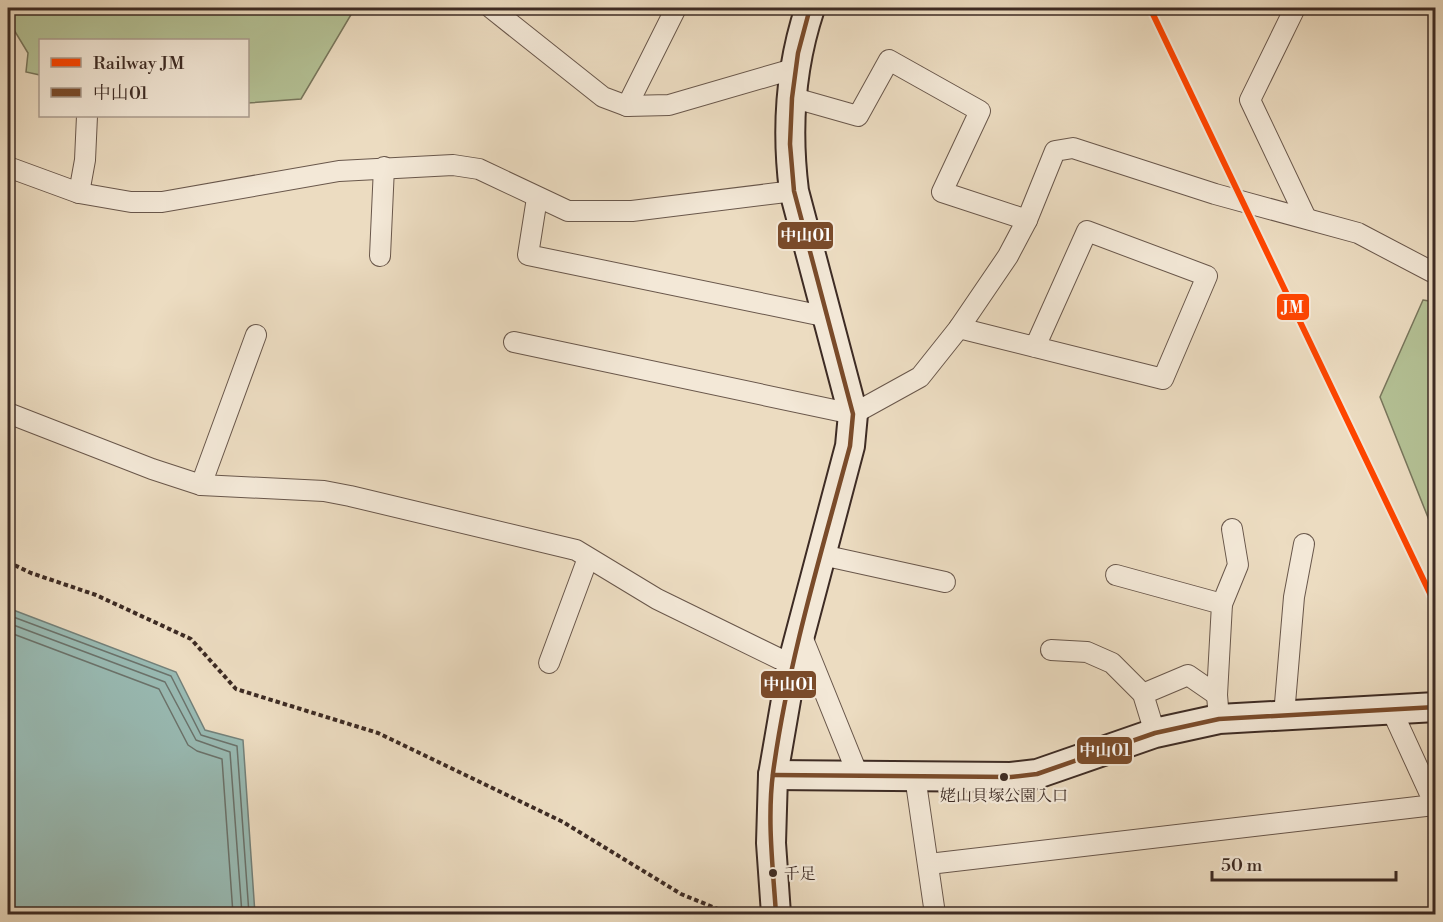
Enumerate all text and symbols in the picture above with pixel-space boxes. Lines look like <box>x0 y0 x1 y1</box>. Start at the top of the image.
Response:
legend <box>39 39 249 117</box>
text: Railway JM <box>93 52 184 75</box>
text: 中山01 <box>93 82 148 105</box>
line badge: 中山01 <box>777 221 834 250</box>
text: 中山01 <box>781 226 832 246</box>
line badge: JM <box>1276 293 1310 321</box>
text: JM <box>1280 298 1304 318</box>
line badge: 中山01 <box>760 670 817 699</box>
text: 中山01 <box>764 675 815 695</box>
line badge: 中山01 <box>1076 736 1133 765</box>
text: 中山01 <box>1080 741 1131 761</box>
marker: 姥山貝塚公園入口 <box>998 771 1010 783</box>
place label: 姥山貝塚公園入口 <box>940 786 1068 806</box>
scale bar <box>1212 844 1396 882</box>
text: 50 m <box>1221 854 1263 877</box>
place label: 千足 <box>784 864 816 884</box>
marker: 千足 <box>767 867 779 879</box>

